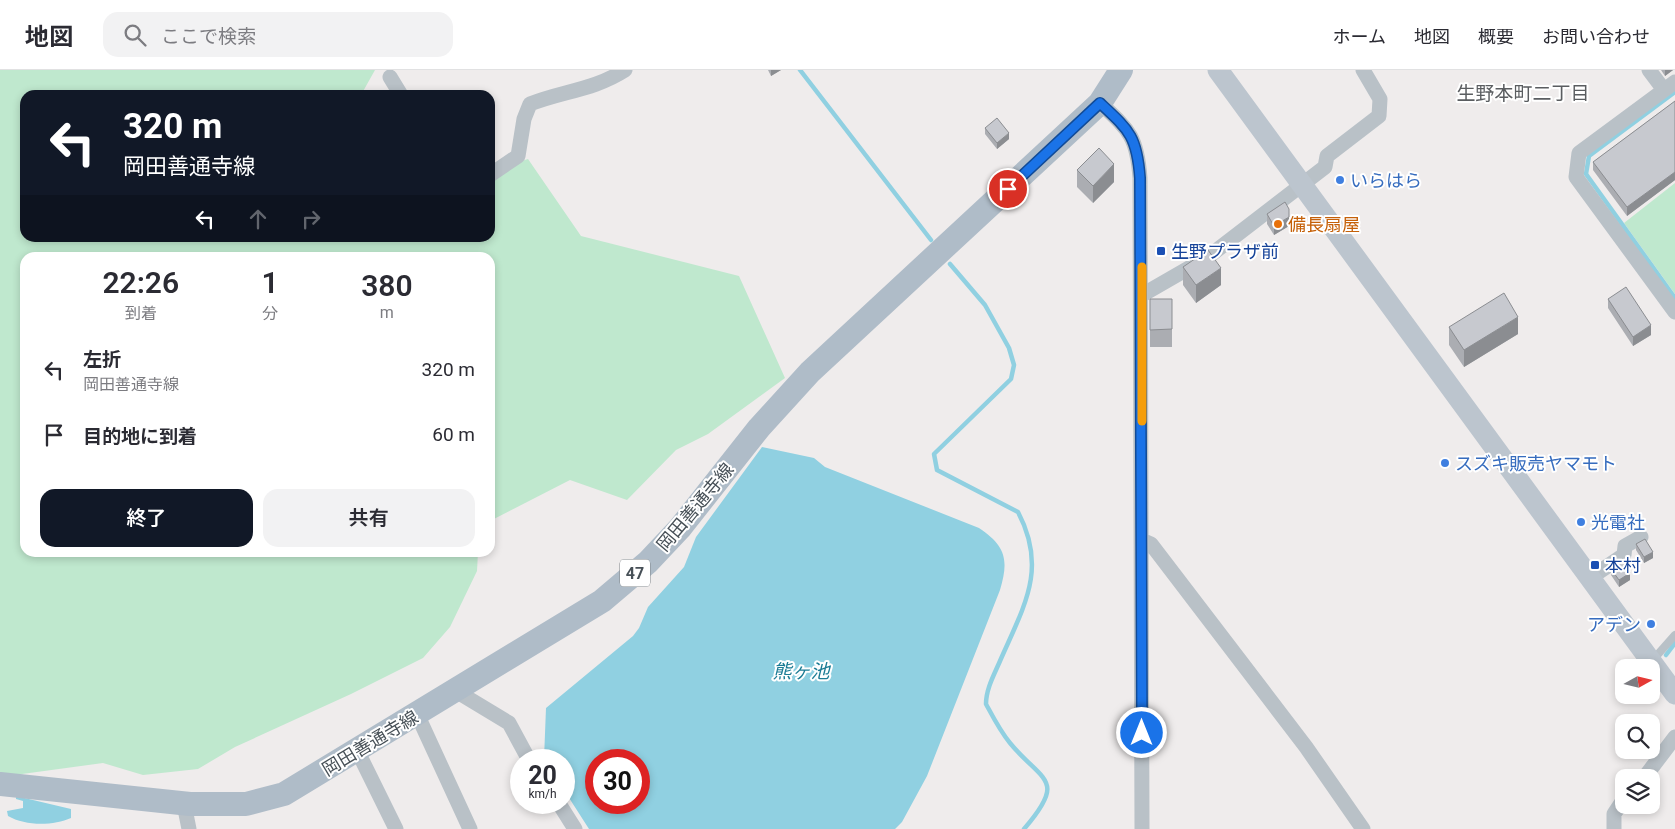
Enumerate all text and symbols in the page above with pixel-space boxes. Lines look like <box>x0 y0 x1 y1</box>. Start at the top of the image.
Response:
search box <box>103 12 453 57</box>
icon: search <box>121 21 149 49</box>
text: 地図 <box>25 23 73 51</box>
text: ここで検索 <box>161 25 256 48</box>
text: ホーム <box>1333 26 1386 47</box>
text: 地図 <box>1414 26 1450 47</box>
text: 概要 <box>1478 26 1514 47</box>
text: お問い合わせ <box>1542 26 1650 47</box>
district label: 生野本町二丁目 <box>1456 82 1590 105</box>
text: 320 m <box>123 106 222 147</box>
icon: left <box>40 110 105 175</box>
text: 岡田善通寺線 <box>123 154 255 179</box>
pin <box>987 168 1029 210</box>
place label: いらはら <box>1350 170 1422 191</box>
marker: いらはら <box>1334 174 1346 186</box>
icon: arrive <box>994 175 1022 203</box>
icon: left <box>191 205 219 233</box>
icon: ahead <box>244 205 272 233</box>
icon: right <box>297 205 325 233</box>
place label: 備長扇屋 <box>1288 214 1360 235</box>
marker: 備長扇屋 <box>1272 218 1284 230</box>
place label: 生野プラザ前 <box>1171 241 1279 262</box>
marker: 生野プラザ前 <box>1155 245 1167 257</box>
text: 22:26 <box>102 265 179 300</box>
text: 1 <box>262 265 279 300</box>
text: 380 <box>361 268 413 303</box>
text: m <box>380 303 394 322</box>
text: 到着 <box>125 304 157 323</box>
text: 分 <box>262 304 278 323</box>
text: 左折 <box>83 348 121 371</box>
icon: left <box>40 356 68 384</box>
text: 320 m <box>422 358 475 381</box>
text: 岡田善通寺線 <box>83 375 179 394</box>
icon: arrive <box>40 421 68 449</box>
text: 60 m <box>432 423 475 446</box>
text: 目的地に到着 <box>83 425 197 448</box>
place label: スズキ販売ヤマモト <box>1455 453 1617 474</box>
marker: スズキ販売ヤマモト <box>1439 457 1451 469</box>
street label: 岡田善通寺線 <box>652 459 738 555</box>
button: 終了 <box>40 489 253 547</box>
button: 共有 <box>263 489 475 547</box>
place label: 光電社 <box>1591 512 1645 533</box>
marker: 光電社 <box>1575 516 1587 528</box>
place label: 本村 <box>1605 555 1641 576</box>
road number: 47 <box>620 559 650 586</box>
marker: 本村 <box>1589 559 1601 571</box>
place label: アデン <box>1587 614 1641 635</box>
marker: アデン <box>1645 618 1657 630</box>
north arrow <box>1615 659 1660 704</box>
map controls <box>1615 659 1660 814</box>
water label: 熊ヶ池 <box>772 660 831 683</box>
street label: 岡田善通寺線 <box>318 706 422 780</box>
position arrow <box>1115 706 1167 758</box>
button: search <box>1615 714 1660 759</box>
speed limit sign: 30 <box>585 749 650 814</box>
text: 20 <box>528 761 557 790</box>
button: layers <box>1615 769 1660 814</box>
text: km/h <box>528 787 557 801</box>

